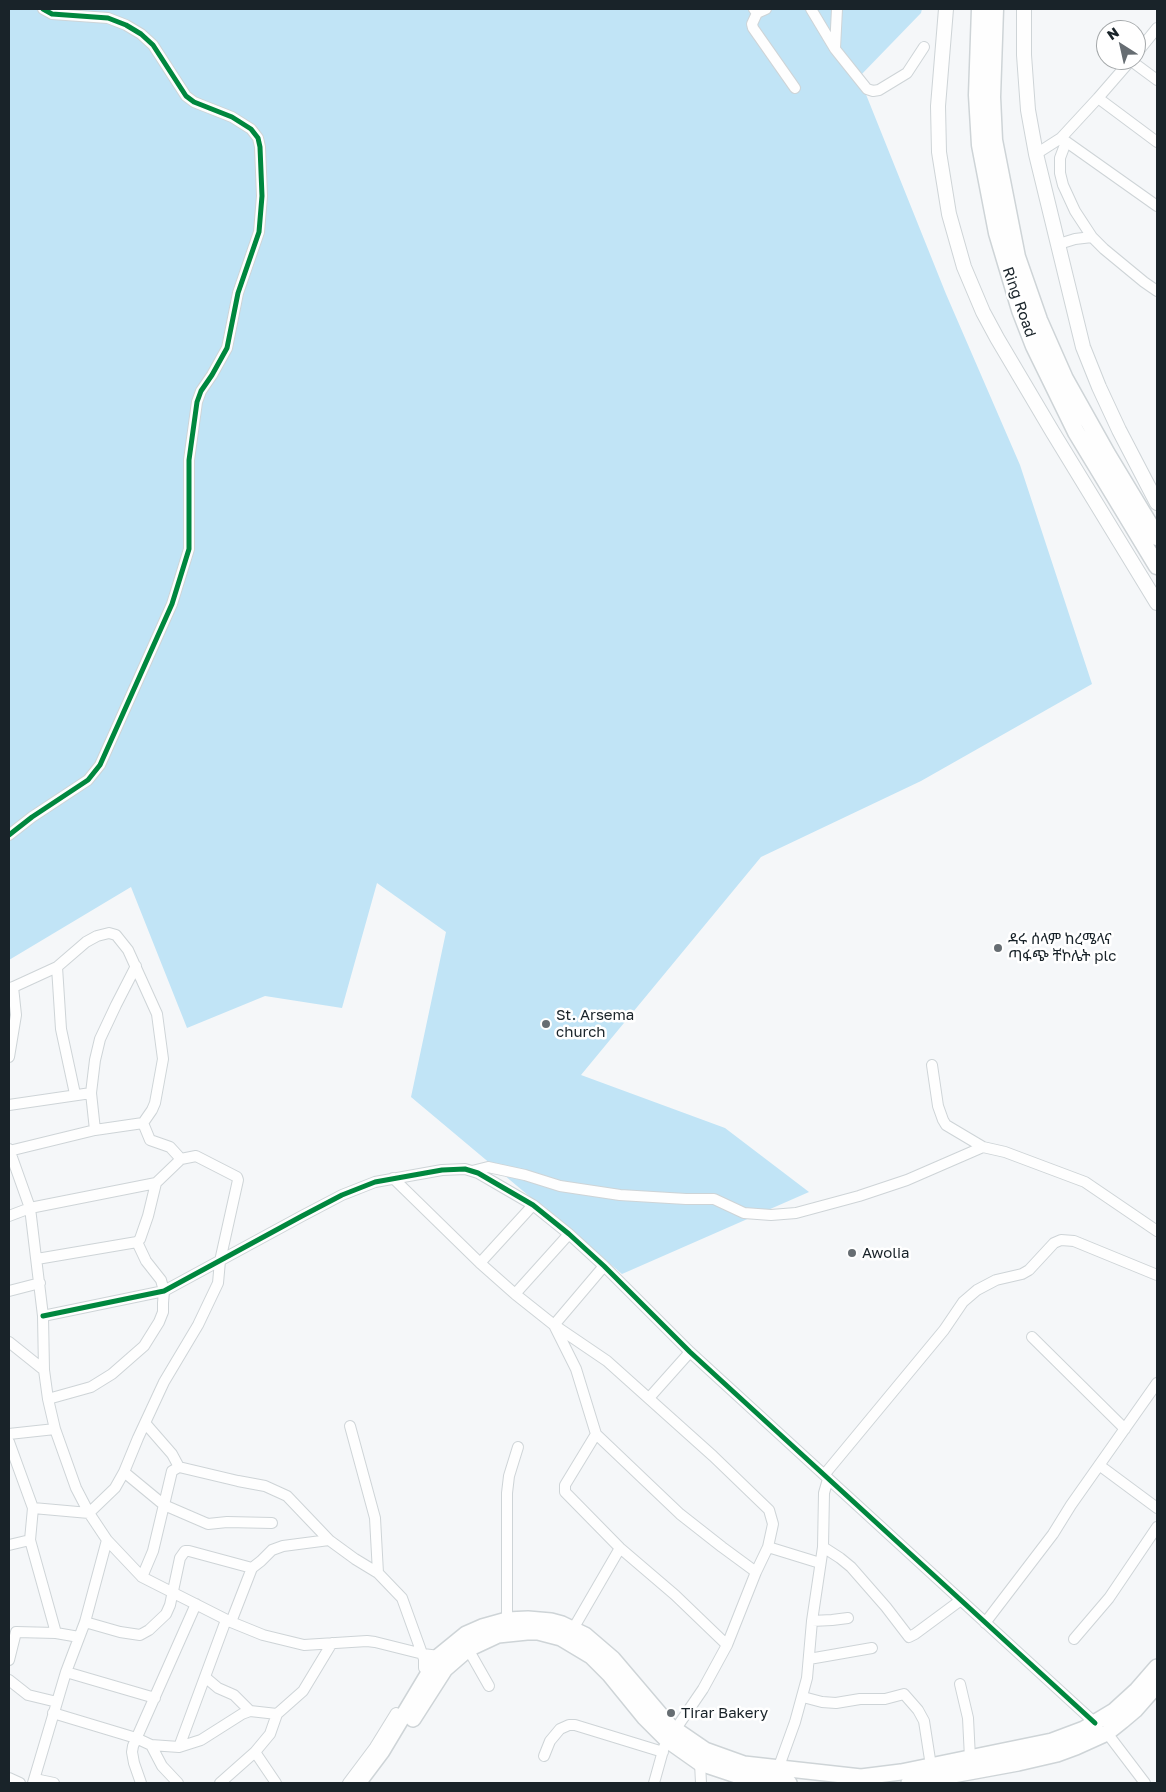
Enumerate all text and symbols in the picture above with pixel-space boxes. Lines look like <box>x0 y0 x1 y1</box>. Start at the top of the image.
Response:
north arrow <box>1096 20 1146 70</box>
text: N <box>1103 23 1122 43</box>
street label: Ring Road <box>999 264 1039 340</box>
place label: ዳሩ ሰላም ከረሜላና ጣፋጭ ቸኮሌት plc <box>1008 930 1116 965</box>
marker: ዳሩ ሰላም ከረሜላና ጣፋጭ ቸኮሌት plc <box>992 942 1004 954</box>
place label: St. Arsema church <box>556 1006 634 1041</box>
marker: St. Arsema church <box>540 1018 552 1030</box>
place label: Awolia <box>862 1244 910 1262</box>
marker: Awolia <box>846 1247 858 1259</box>
place label: Tirar Bakery <box>681 1704 768 1722</box>
marker: Tirar Bakery <box>665 1707 677 1719</box>

